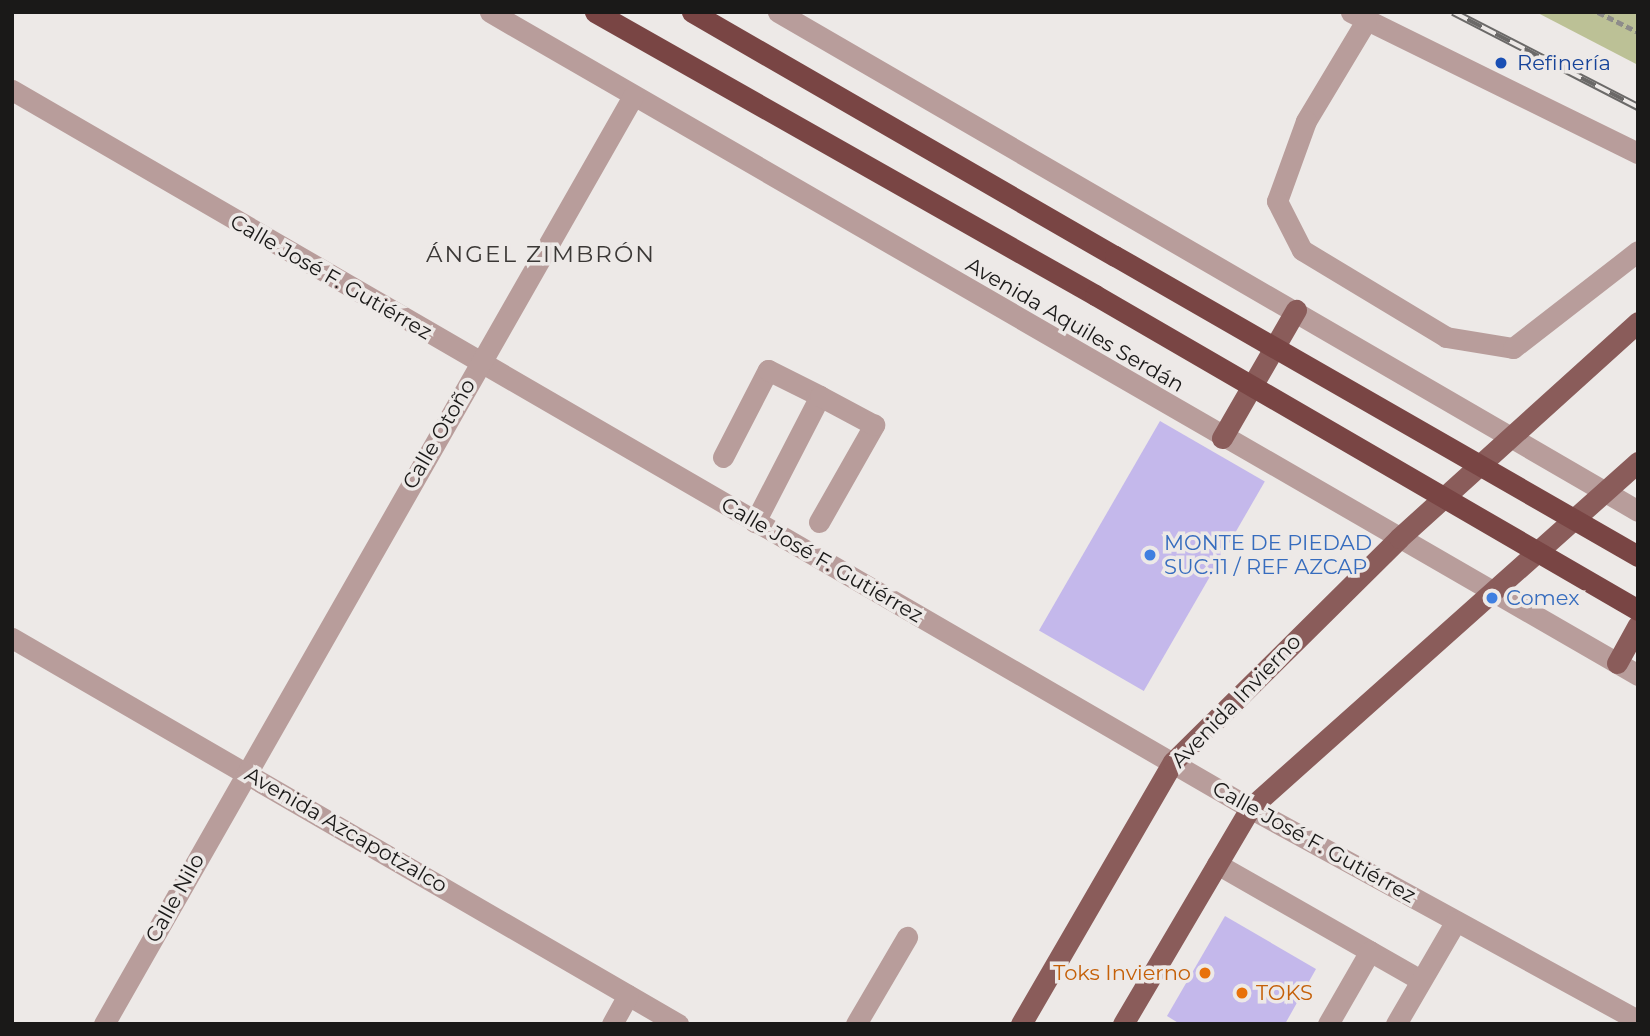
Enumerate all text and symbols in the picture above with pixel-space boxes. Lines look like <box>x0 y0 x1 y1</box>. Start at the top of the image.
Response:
place label: Refinería <box>1517 50 1611 76</box>
marker: Refinería <box>1491 53 1511 73</box>
street label: Calle José F. Gutiérrez <box>226 209 436 345</box>
district label: ÁNGEL ZIMBRÓN <box>428 240 654 268</box>
street label: Avenida Aquiles Serdán <box>961 252 1189 398</box>
street label: Calle Otoño <box>397 374 481 494</box>
street label: Calle José F. Gutiérrez <box>717 492 927 628</box>
place label: MONTE DE PIEDAD SUC.11 / REF AZCAP <box>1164 530 1372 580</box>
marker: MONTE DE PIEDAD SUC.11 / REF AZCAP <box>1142 547 1158 563</box>
place label: Comex <box>1506 585 1579 611</box>
marker: Comex <box>1484 590 1500 606</box>
street label: Avenida Invierno <box>1166 629 1306 773</box>
street label: Avenida Azcapotzalco <box>240 762 452 898</box>
street label: Calle José F. Gutiérrez <box>1208 776 1420 908</box>
street label: Calle Nilo <box>140 849 210 947</box>
place label: Toks Invierno <box>1053 960 1191 986</box>
marker: Toks Invierno <box>1197 965 1213 981</box>
place label: TOKS <box>1256 980 1313 1006</box>
marker: TOKS <box>1234 985 1250 1001</box>

